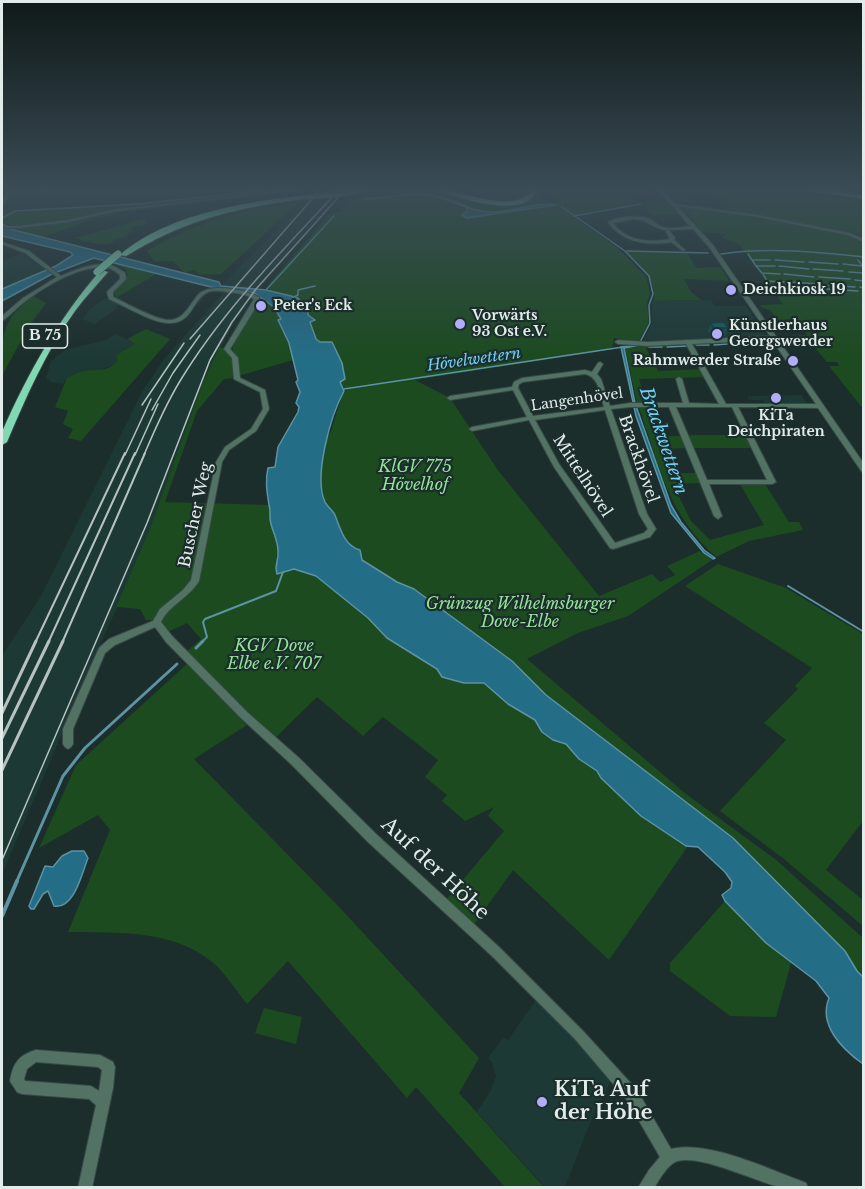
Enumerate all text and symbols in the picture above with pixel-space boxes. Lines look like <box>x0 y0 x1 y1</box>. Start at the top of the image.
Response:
place label: Deichkiosk 19 <box>743 282 846 298</box>
marker: Deichkiosk 19 <box>724 283 738 297</box>
place label: Peter's Eck <box>273 298 352 314</box>
marker: Peter's Eck <box>254 299 268 313</box>
place label: Vorwärts 93 Ost e.V. <box>472 308 547 340</box>
marker: Vorwärts 93 Ost e.V. <box>453 317 467 331</box>
place label: Künstlerhaus Georgswerder <box>729 318 833 350</box>
road number: B 75 <box>22 324 68 348</box>
marker: Künstlerhaus Georgswerder <box>710 327 724 341</box>
water label: Hövelwettern <box>426 345 522 375</box>
place label: Rahmwerder Straße <box>633 353 781 369</box>
marker: Rahmwerder Straße <box>786 354 800 368</box>
water label: Brackwettern <box>634 384 692 498</box>
street label: Langenhövel <box>530 385 624 415</box>
marker: KiTa Deichpiraten <box>769 391 783 405</box>
place label: KiTa Deichpiraten <box>727 408 825 440</box>
street label: Brackhövel <box>614 412 662 506</box>
street label: Mittelhövel <box>548 431 616 521</box>
park label: KlGV 775 Hövelhof <box>378 457 452 495</box>
street label: Buscher Weg <box>175 460 217 570</box>
park label: Grünzug Wilhelmsburger Dove-Elbe <box>426 594 614 632</box>
park label: KGV Dove Elbe e.V. 707 <box>227 636 321 674</box>
street label: Auf der Höhe <box>376 813 494 925</box>
place label: KiTa Auf der Höhe <box>554 1078 652 1125</box>
marker: KiTa Auf der Höhe <box>535 1095 549 1109</box>

